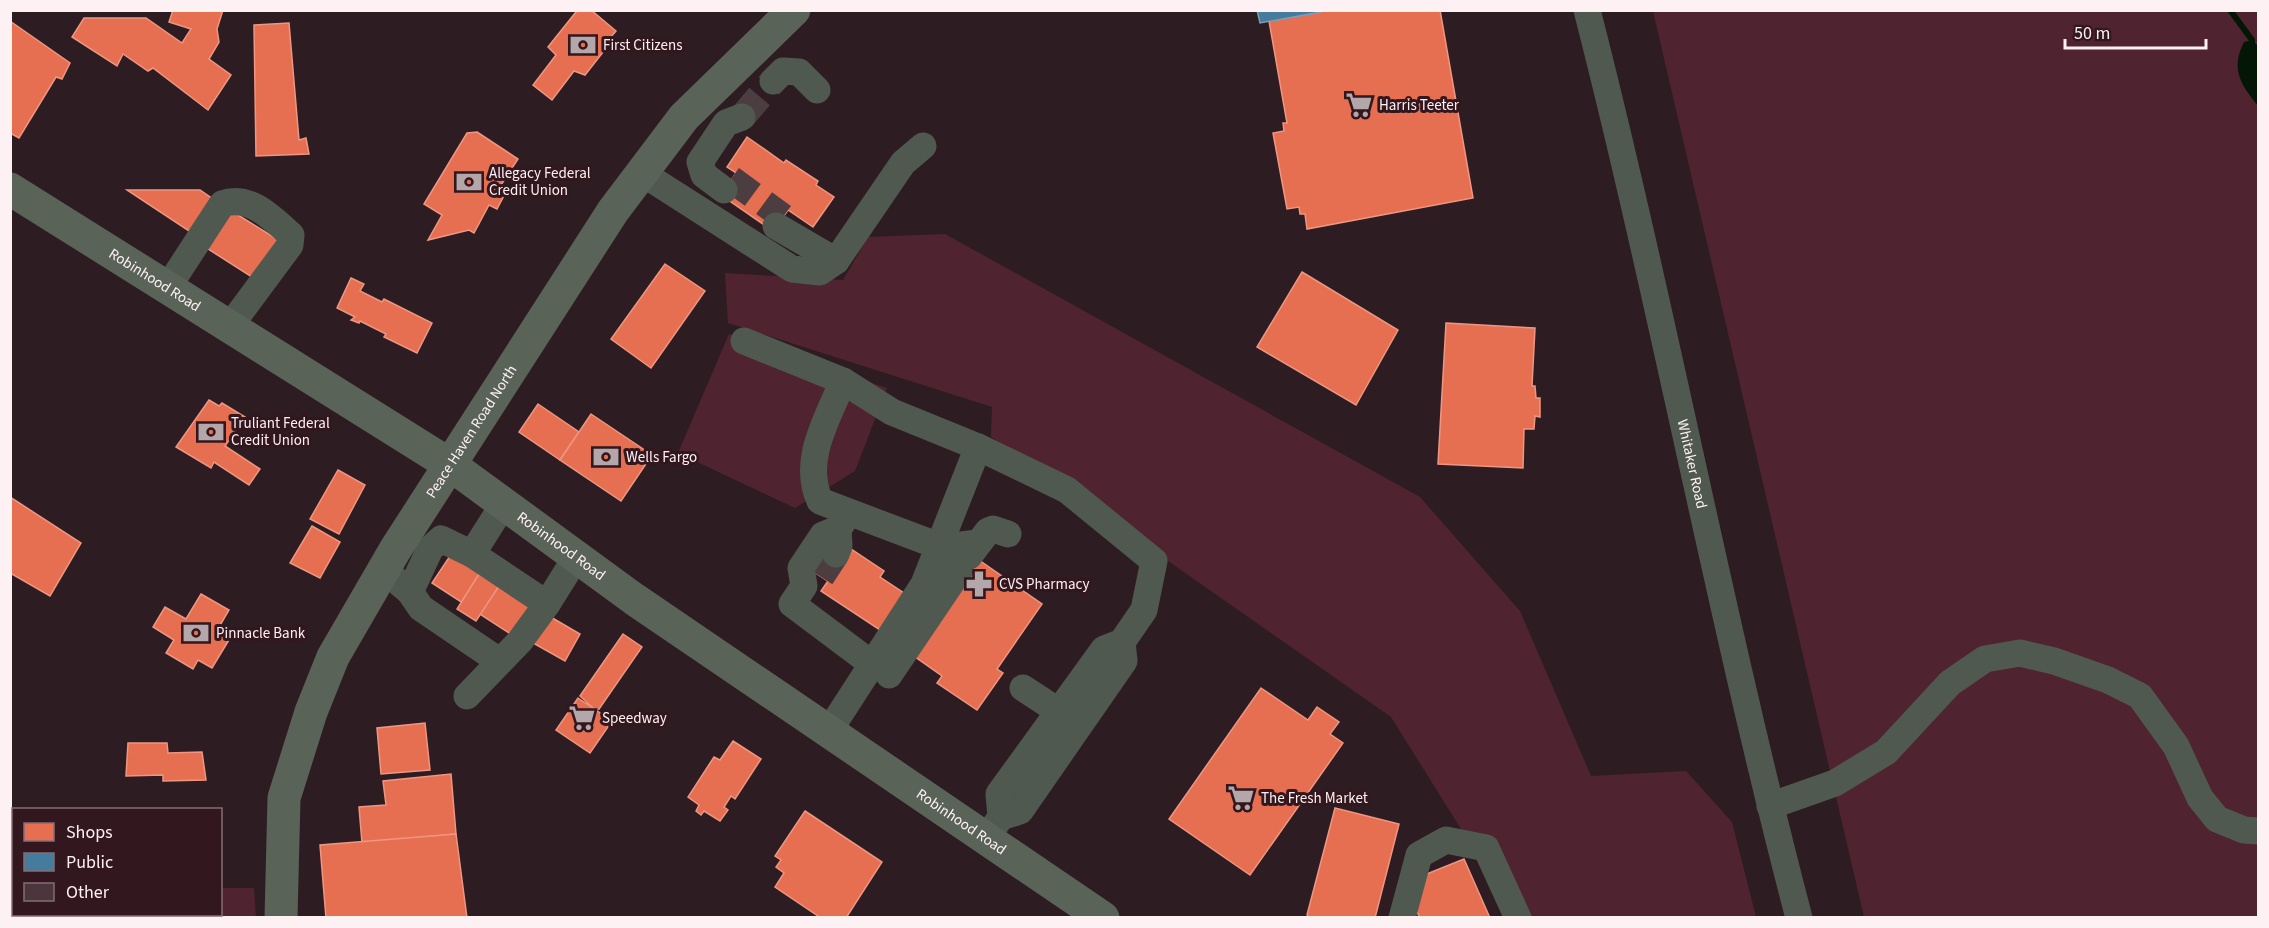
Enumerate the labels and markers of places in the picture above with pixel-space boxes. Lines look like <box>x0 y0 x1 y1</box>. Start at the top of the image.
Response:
bank icon: First Citizens <box>568 30 598 60</box>
place label: First Citizens <box>603 35 682 56</box>
supermarket icon: Harris Teeter <box>1344 90 1374 120</box>
place label: Harris Teeter <box>1379 95 1460 116</box>
place label: Allegacy Federal Credit Union <box>489 163 591 201</box>
bank icon: Allegacy Federal Credit Union <box>454 167 484 197</box>
place label: Truliant Federal Credit Union <box>231 413 330 451</box>
bank icon: Truliant Federal Credit Union <box>196 417 226 447</box>
bank icon: Wells Fargo <box>591 442 621 472</box>
place label: Wells Fargo <box>626 447 697 468</box>
pharmacy icon: CVS Pharmacy <box>964 569 994 599</box>
place label: CVS Pharmacy <box>999 574 1089 595</box>
bank icon: Pinnacle Bank <box>181 618 211 648</box>
place label: Pinnacle Bank <box>216 623 306 644</box>
supermarket icon: Speedway <box>567 703 597 733</box>
place label: Speedway <box>602 708 667 729</box>
supermarket icon: The Fresh Market <box>1226 783 1256 813</box>
place label: The Fresh Market <box>1261 788 1368 809</box>

